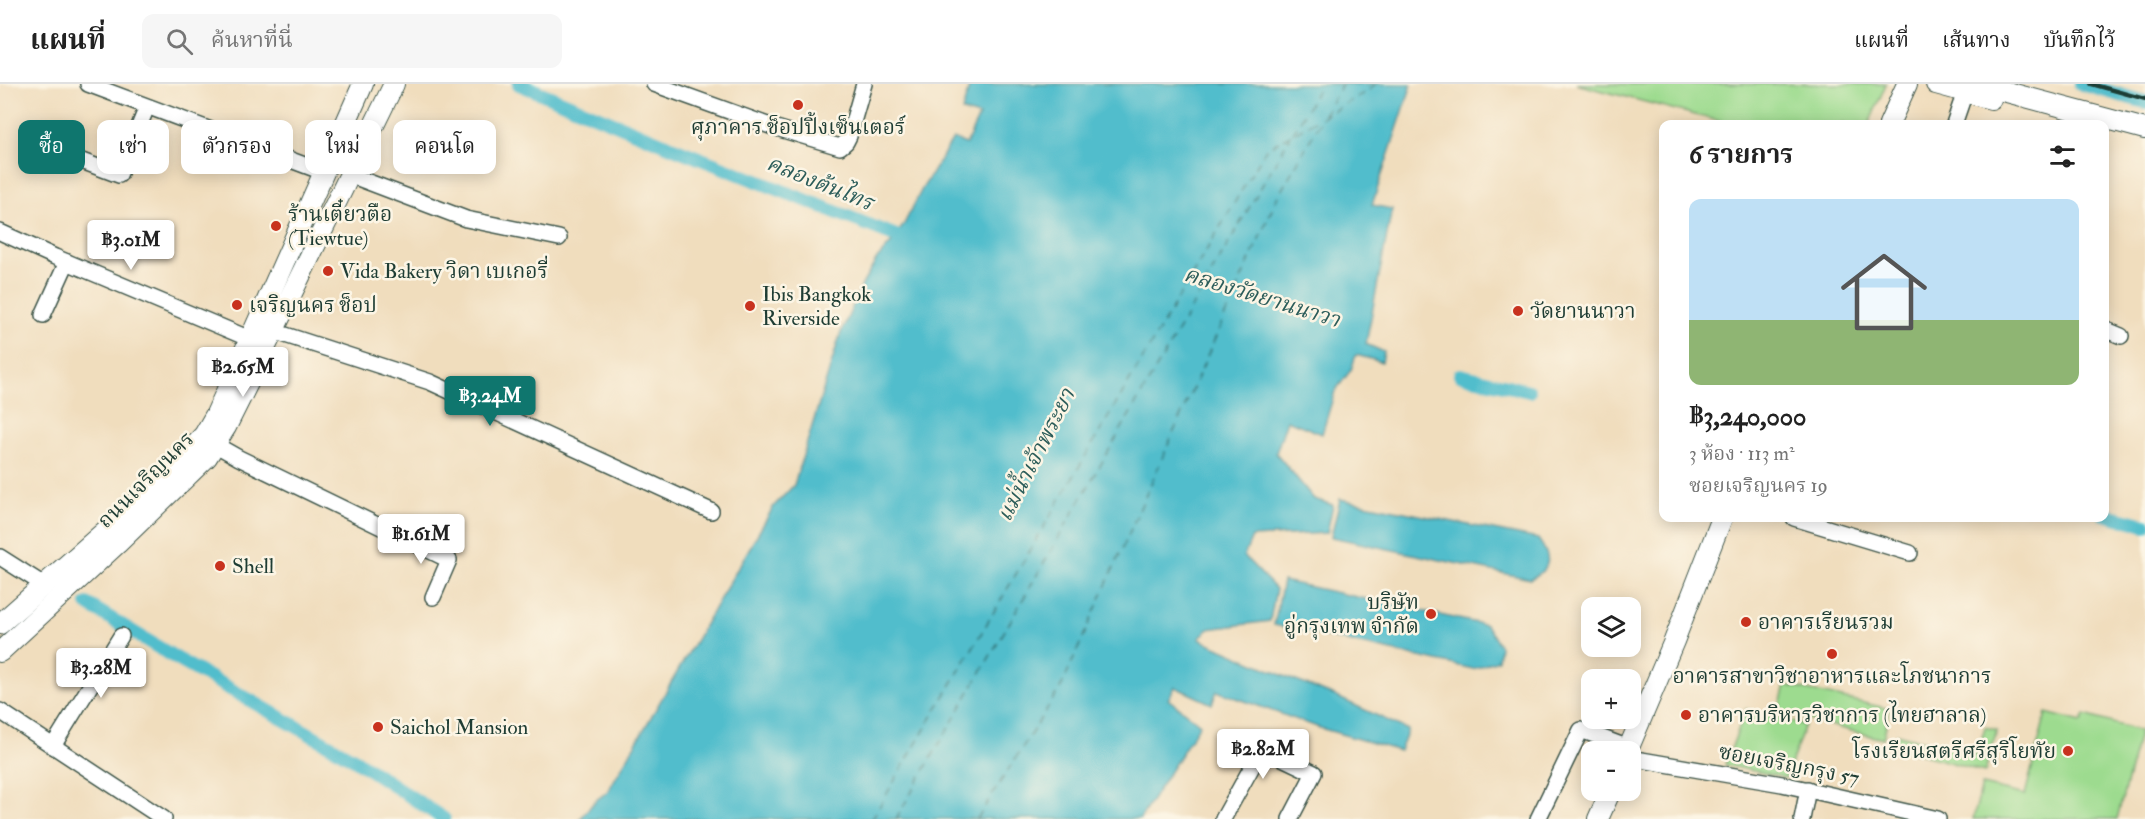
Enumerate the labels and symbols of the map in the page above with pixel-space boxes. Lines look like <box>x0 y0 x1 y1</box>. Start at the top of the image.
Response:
marker: ศุภาคาร ช็อปปิ้งเซ็นเตอร์ <box>791 98 805 112</box>
place label: ศุภาคาร ช็อปปิ้งเซ็นเตอร์ <box>691 111 906 141</box>
water label: คลองต้นไทร <box>763 147 880 218</box>
place label: ร้านเตี๋ยวตือ (Tiewtue) <box>288 198 392 252</box>
marker: ร้านเตี๋ยวตือ (Tiewtue) <box>269 219 283 233</box>
pin: ฿3.01M <box>82 220 180 271</box>
place label: Vida Bakery วิดา เบเกอรี่ <box>340 255 548 285</box>
water label: คลองวัดยานนาวา <box>1181 260 1344 334</box>
marker: Vida Bakery วิดา เบเกอรี่ <box>321 264 335 278</box>
place label: Ibis Bangkok Riverside <box>762 281 871 332</box>
place label: เจริญนคร ช็อป <box>249 292 377 319</box>
marker: เจริญนคร ช็อป <box>230 298 244 312</box>
place label: วัดยานนาวา <box>1530 298 1636 325</box>
marker: Ibis Bangkok Riverside <box>743 299 757 313</box>
marker: วัดยานนาวา <box>1511 304 1525 318</box>
pin: ฿2.65M <box>194 347 292 398</box>
pin: ฿3.24M <box>441 376 539 427</box>
water label: แม่น้ำเจ้าพระยา <box>988 381 1082 526</box>
street label: ถนนเจริญนคร <box>92 426 200 534</box>
pin: ฿1.61M <box>372 514 470 565</box>
place label: Shell <box>232 553 275 580</box>
marker: Shell <box>213 559 227 573</box>
place label: บริษัท อู่กรุงเทพ จำกัด <box>1284 589 1419 640</box>
marker: บริษัท อู่กรุงเทพ จำกัด <box>1424 607 1438 621</box>
place label: อาคารเรียนรวม <box>1758 609 1894 636</box>
marker: อาคารเรียนรวม <box>1739 615 1753 629</box>
marker: อาคารสาขาวิชาอาหารและโภชนาการ <box>1825 647 1839 661</box>
pin: ฿3.28M <box>52 648 150 699</box>
place label: อาคารสาขาวิชาอาหารและโภชนาการ <box>1673 661 1991 690</box>
place label: อาคารบริหารวิชาการ (ไทยฮาลาล) <box>1698 700 1986 729</box>
marker: อาคารบริหารวิชาการ (ไทยฮาลาล) <box>1679 708 1693 722</box>
place label: Saichol Mansion <box>390 714 529 741</box>
marker: Saichol Mansion <box>371 720 385 734</box>
pin: ฿2.82M <box>1214 729 1312 780</box>
place label: โรงเรียนสตรีศรีสุริโยทัย <box>1851 736 2056 765</box>
street label: ซอยเจริญกรุง 57 <box>1716 738 1862 792</box>
marker: โรงเรียนสตรีศรีสุริโยทัย <box>2061 744 2075 758</box>

